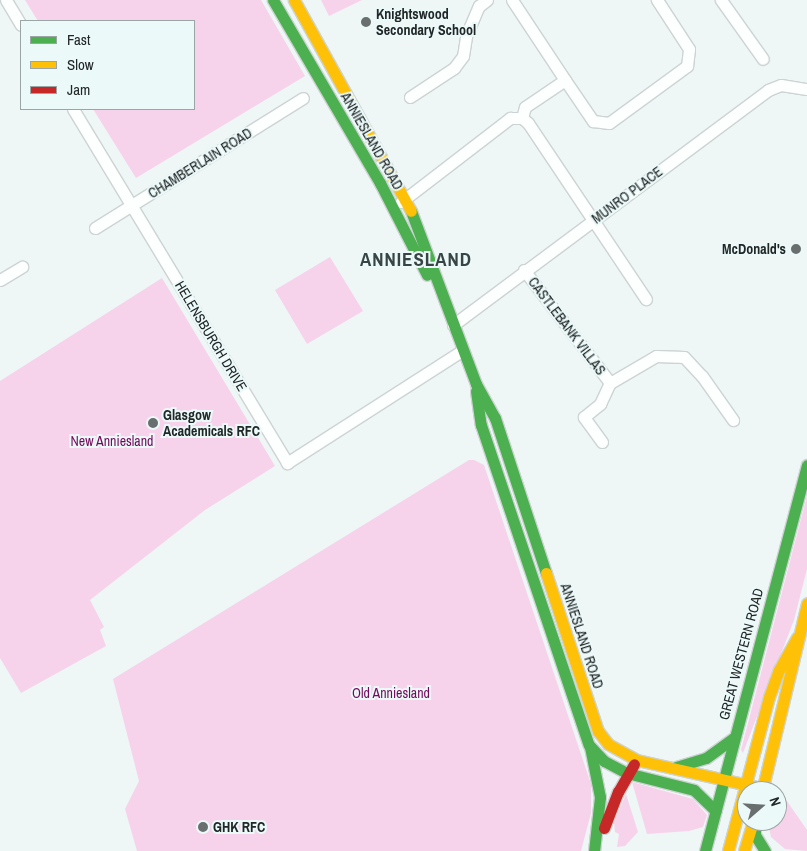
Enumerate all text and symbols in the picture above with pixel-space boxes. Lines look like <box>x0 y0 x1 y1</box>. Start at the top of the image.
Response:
place label: Knightswood Secondary School <box>376 6 476 38</box>
marker: Knightswood Secondary School <box>360 16 372 28</box>
legend <box>20 20 195 110</box>
text: Fast <box>67 29 90 50</box>
text: Slow <box>67 54 94 75</box>
text: Jam <box>67 79 90 100</box>
street label: ANNIESLAND ROAD <box>337 89 407 193</box>
street label: CHAMBERLAIN ROAD <box>145 124 255 202</box>
street label: MUNRO PLACE <box>588 163 666 227</box>
place label: McDonald's <box>722 241 786 257</box>
marker: McDonald's <box>790 243 802 255</box>
district label: ANNIESLAND <box>359 249 473 271</box>
street label: CASTLEBANK VILLAS <box>525 274 609 378</box>
street label: HELENSBURGH DRIVE <box>171 278 251 394</box>
place label: Glasgow Academicals RFC <box>163 407 260 440</box>
marker: Glasgow Academicals RFC <box>147 417 159 429</box>
park label: New Anniesland <box>70 433 154 449</box>
street label: ANNIESLAND ROAD <box>557 581 607 691</box>
street label: GREAT WESTERN ROAD <box>715 586 767 722</box>
park label: Old Anniesland <box>352 685 430 701</box>
north arrow <box>737 781 787 831</box>
text: N <box>765 795 785 808</box>
place label: GHK RFC <box>213 819 265 835</box>
marker: GHK RFC <box>197 821 209 833</box>

